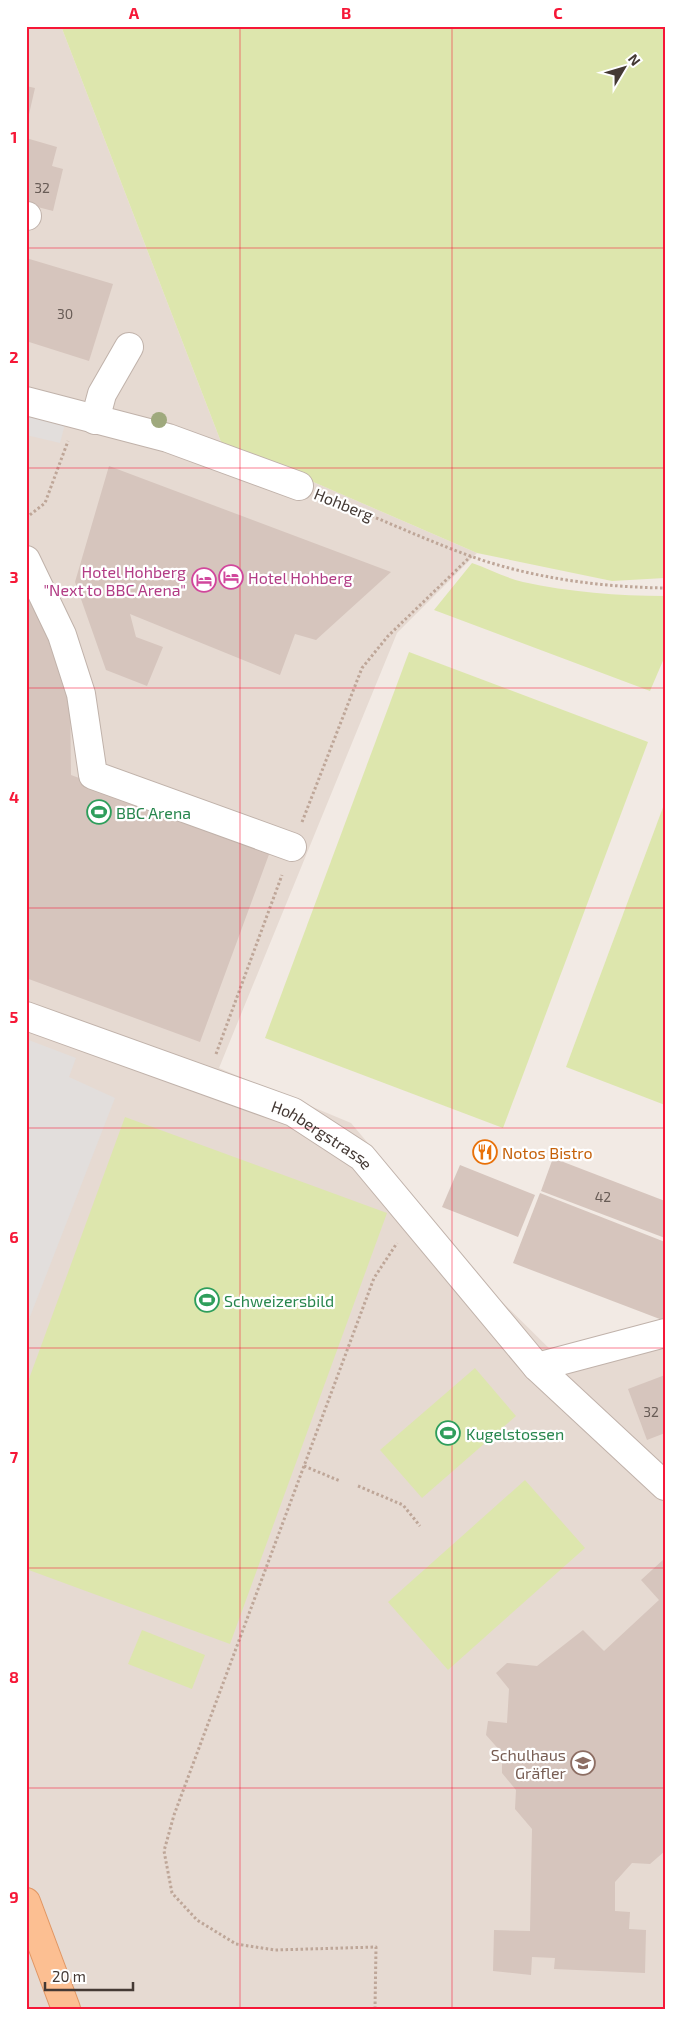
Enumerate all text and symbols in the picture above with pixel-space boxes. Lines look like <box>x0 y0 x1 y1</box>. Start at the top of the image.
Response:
text: A <box>129 3 140 22</box>
text: B <box>341 3 351 22</box>
text: C <box>553 3 563 22</box>
north arrow <box>598 42 648 92</box>
text: N <box>625 50 644 69</box>
text: 1 <box>11 127 17 146</box>
house number: 32 <box>34 179 50 196</box>
house number: 30 <box>57 305 73 322</box>
text: 2 <box>9 347 19 366</box>
street label: Hohberg <box>312 484 376 524</box>
place label: Hotel Hohberg "Next to BBC Arena" <box>43 562 186 599</box>
hotel icon: Hotel Hohberg <box>218 564 244 590</box>
text: 3 <box>9 567 19 586</box>
hotel icon: Hotel Hohberg "Next to BBC Arena" <box>191 567 217 593</box>
place label: Hotel Hohberg <box>248 568 353 587</box>
text: 4 <box>9 787 19 806</box>
sports icon: BBC Arena <box>86 799 112 825</box>
place label: BBC Arena <box>116 803 191 822</box>
text: 5 <box>10 1007 19 1026</box>
street label: Hohbergstrasse <box>269 1096 377 1172</box>
restaurant icon: Notos Bistro <box>472 1139 498 1165</box>
place label: Notos Bistro <box>502 1143 593 1162</box>
house number: 42 <box>595 1188 611 1205</box>
text: 6 <box>9 1227 19 1246</box>
sports icon: Schweizersbild <box>194 1287 220 1313</box>
place label: Schweizersbild <box>224 1291 334 1310</box>
house number: 32 <box>643 1403 659 1420</box>
sports icon: Kugelstossen <box>435 1420 461 1446</box>
place label: Kugelstossen <box>466 1424 564 1443</box>
text: 7 <box>10 1447 19 1466</box>
text: 8 <box>9 1667 19 1686</box>
place label: Schulhaus Gräfler <box>491 1745 567 1782</box>
school or university icon: Schulhaus Gräfler <box>570 1750 596 1776</box>
text: 9 <box>9 1887 19 1906</box>
scale bar <box>45 1960 132 1992</box>
text: 20 m <box>52 1967 86 1985</box>

